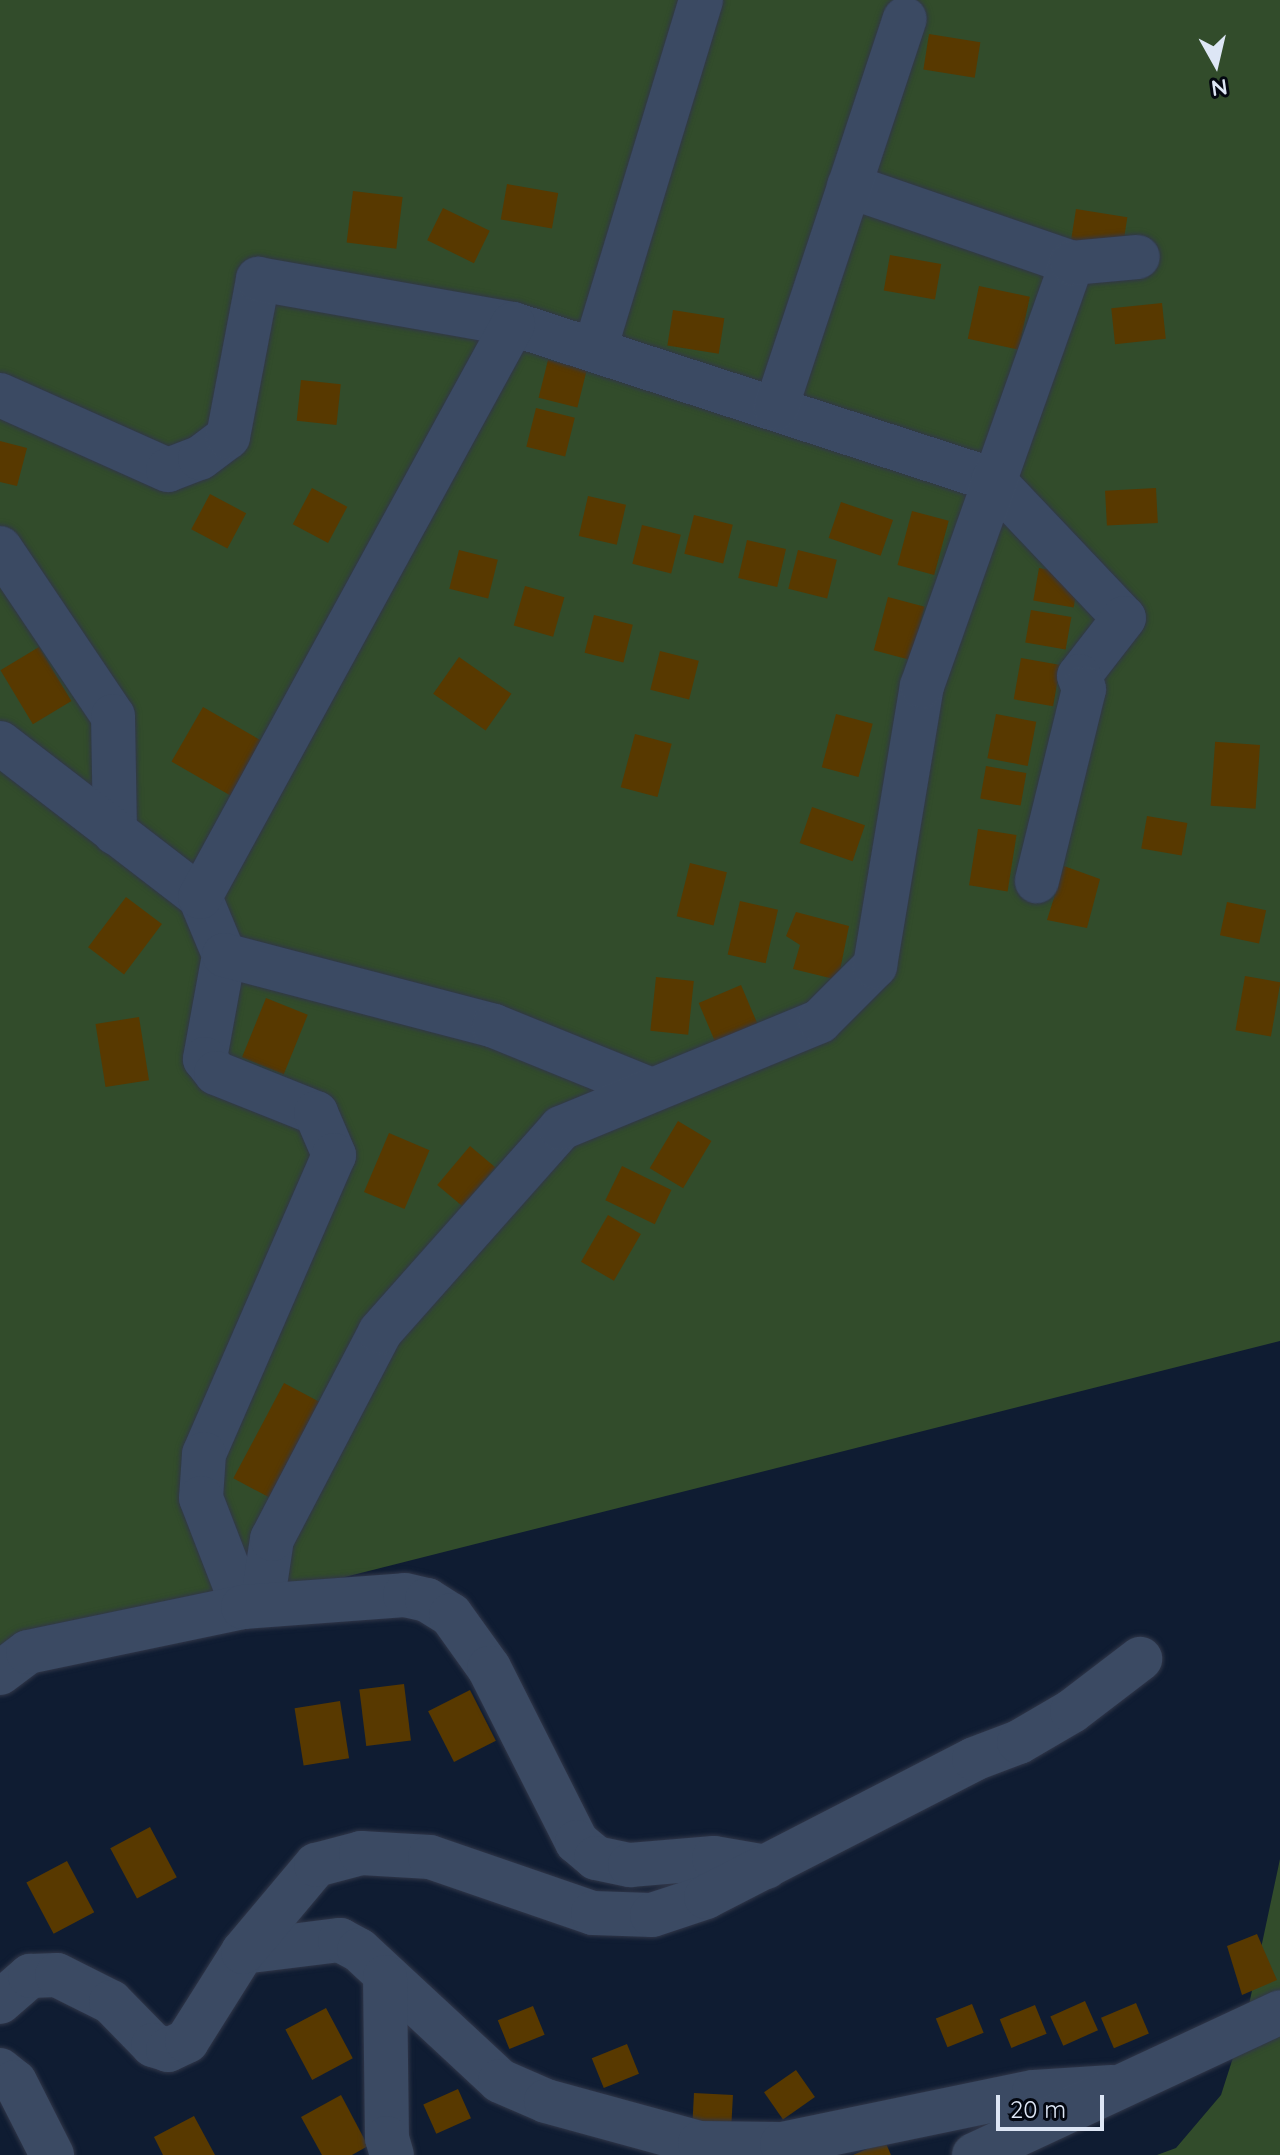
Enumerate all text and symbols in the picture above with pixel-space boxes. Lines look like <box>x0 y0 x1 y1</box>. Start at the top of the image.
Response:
north arrow <box>1176 24 1256 104</box>
text: N <box>1209 73 1229 103</box>
scale bar <box>1000 2079 1108 2129</box>
text: 20 m <box>1010 2094 1066 2124</box>

